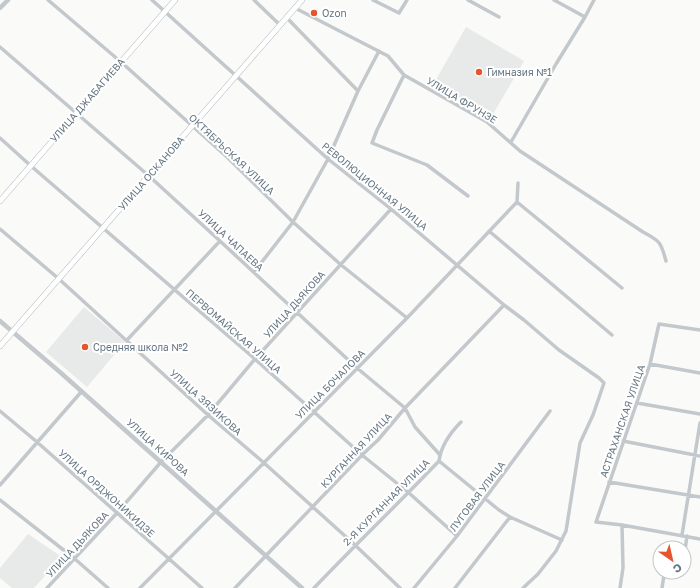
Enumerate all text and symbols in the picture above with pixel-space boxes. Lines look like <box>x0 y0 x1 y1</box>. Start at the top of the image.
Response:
place label: Ozon <box>322 7 347 19</box>
marker: Ozon <box>309 8 319 18</box>
street label: УЛИЦА ДЖАБАГИЕВА <box>47 55 127 145</box>
place label: Гимназия №1 <box>487 66 552 78</box>
marker: Гимназия №1 <box>474 67 484 77</box>
street label: УЛИЦА ФРУНЗЕ <box>425 74 499 126</box>
street label: ОКТЯБРЬСКАЯ УЛИЦА <box>187 111 278 197</box>
street label: УЛИЦА ОСКАНОВА <box>116 133 187 213</box>
street label: РЕВОЛЮЦИОННАЯ УЛИЦА <box>320 140 431 233</box>
street label: УЛИЦА ЧАПАЕВА <box>196 207 266 274</box>
street label: УЛИЦА ДЬЯКОВА <box>261 268 327 340</box>
street label: ПЕРВОМАЙСКАЯ УЛИЦА <box>184 286 284 376</box>
place label: Средняя школа №2 <box>93 341 188 353</box>
marker: Средняя школа №2 <box>80 342 90 352</box>
street label: УЛИЦА БОЧАЛОВА <box>293 347 367 421</box>
street label: АСТРАХАНСКАЯ УЛИЦА <box>597 363 647 479</box>
street label: УЛИЦА ЗЯЗИКОВА <box>168 367 245 438</box>
street label: КУРГАННАЯ УЛИЦА <box>318 410 394 490</box>
street label: УЛИЦА КИРОВА <box>124 416 192 478</box>
street label: УЛИЦА ОРДЖОНИКИДЗЕ <box>56 447 158 539</box>
street label: 2-Я КУРГАННАЯ УЛИЦА <box>340 456 432 548</box>
street label: ЛУГОВАЯ УЛИЦА <box>447 458 507 533</box>
street label: УЛИЦА ДЬЯКОВА <box>43 508 111 580</box>
north arrow <box>652 540 692 580</box>
text: С <box>671 561 685 576</box>

